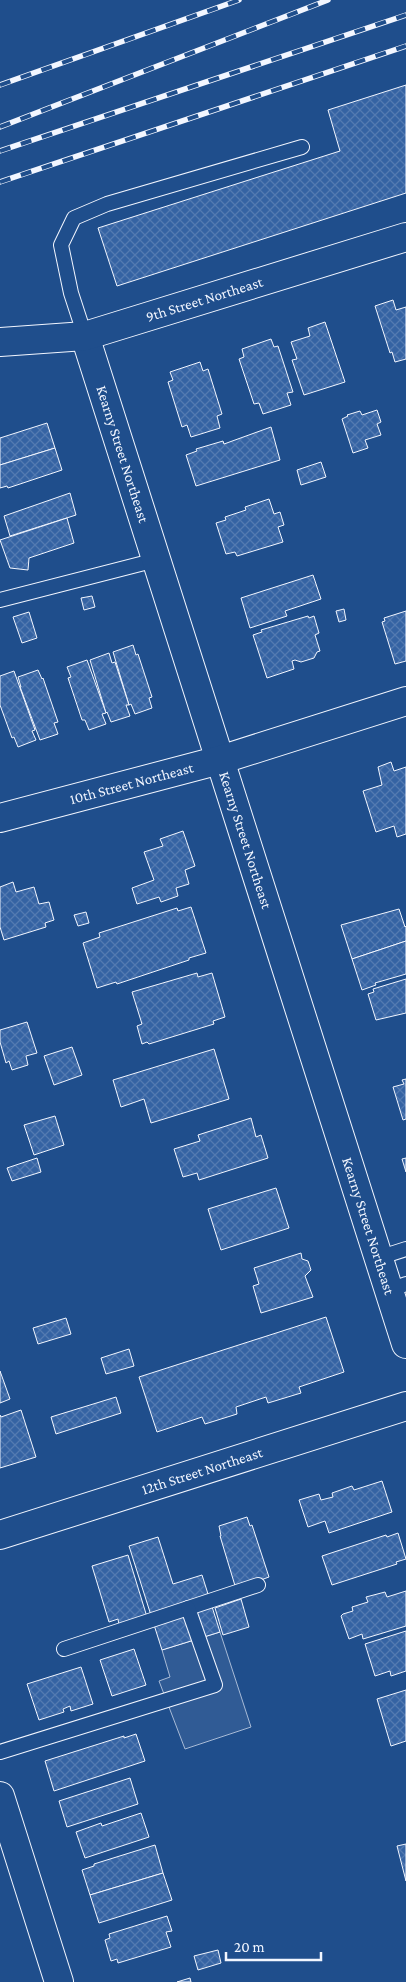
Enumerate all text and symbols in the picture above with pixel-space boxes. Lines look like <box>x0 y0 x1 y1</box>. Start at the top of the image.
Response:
street label: 9th Street Northeast <box>144 273 266 325</box>
street label: Kearny Street Northeast <box>93 384 152 526</box>
street label: 10th Street Northeast <box>68 759 196 807</box>
street label: Kearny Street Northeast <box>216 769 275 912</box>
street label: Kearny Street Northeast <box>339 1155 398 1298</box>
street label: 12th Street Northeast <box>140 1444 265 1498</box>
scale bar <box>226 1930 321 1962</box>
text: 20 m <box>234 1939 265 1955</box>

